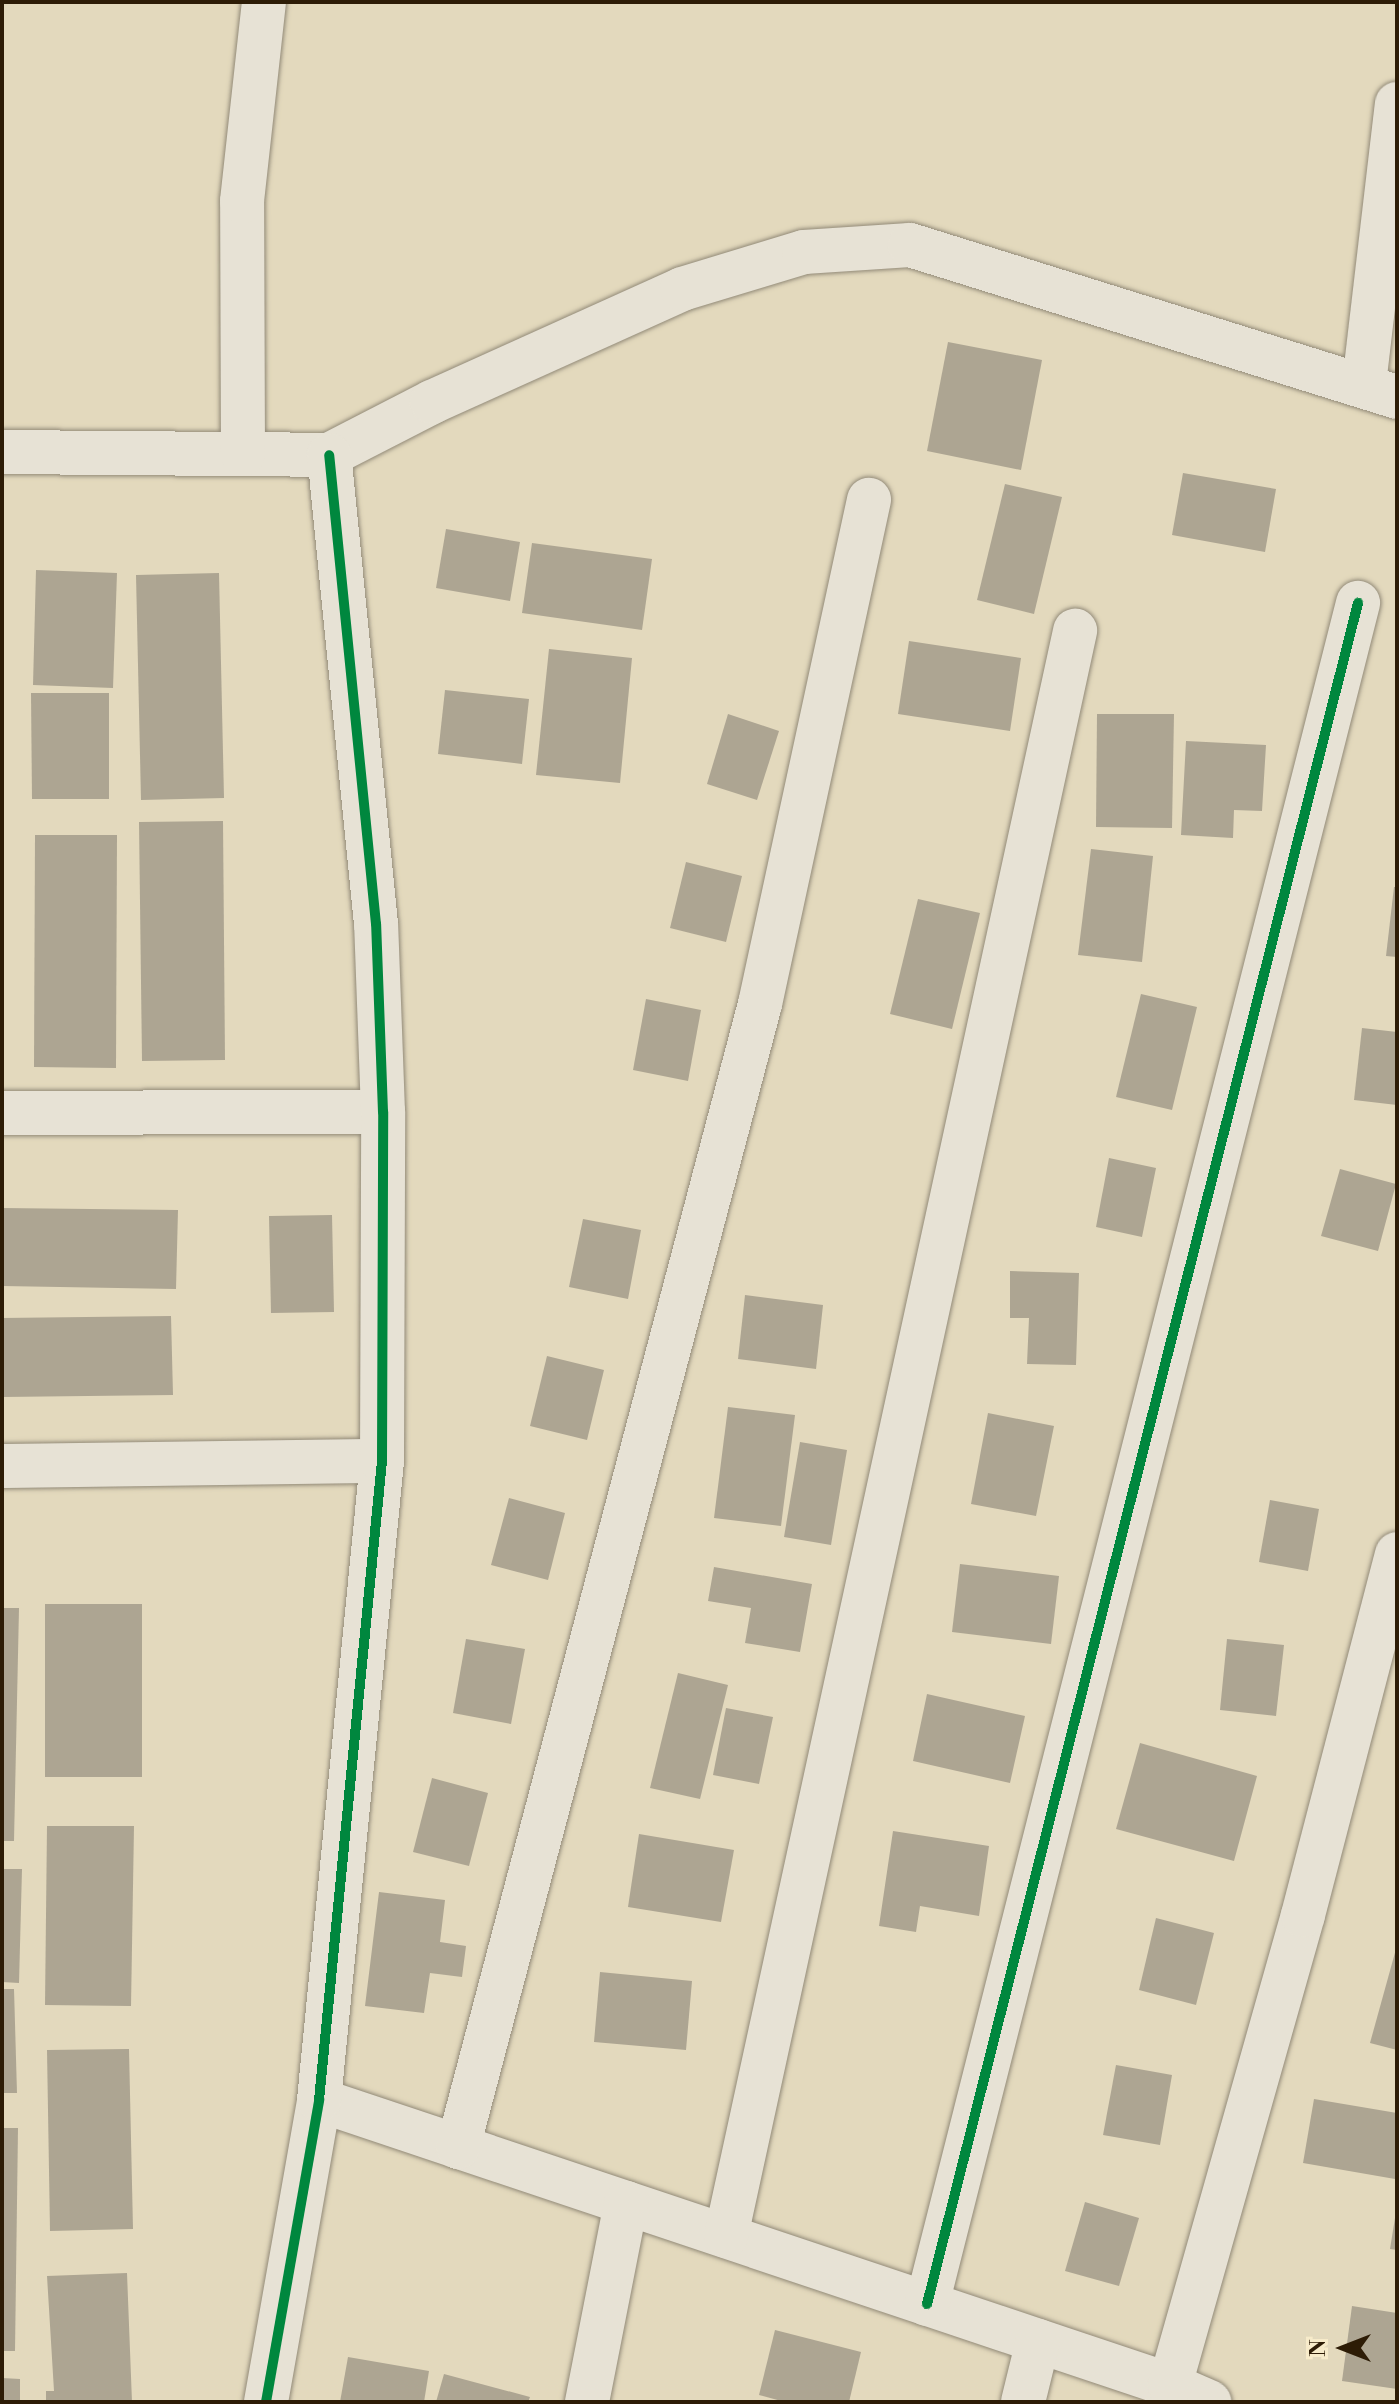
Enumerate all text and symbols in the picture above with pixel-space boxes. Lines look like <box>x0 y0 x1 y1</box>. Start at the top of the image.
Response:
north arrow <box>1303 2308 1383 2388</box>
text: N <box>1305 2339 1332 2357</box>

